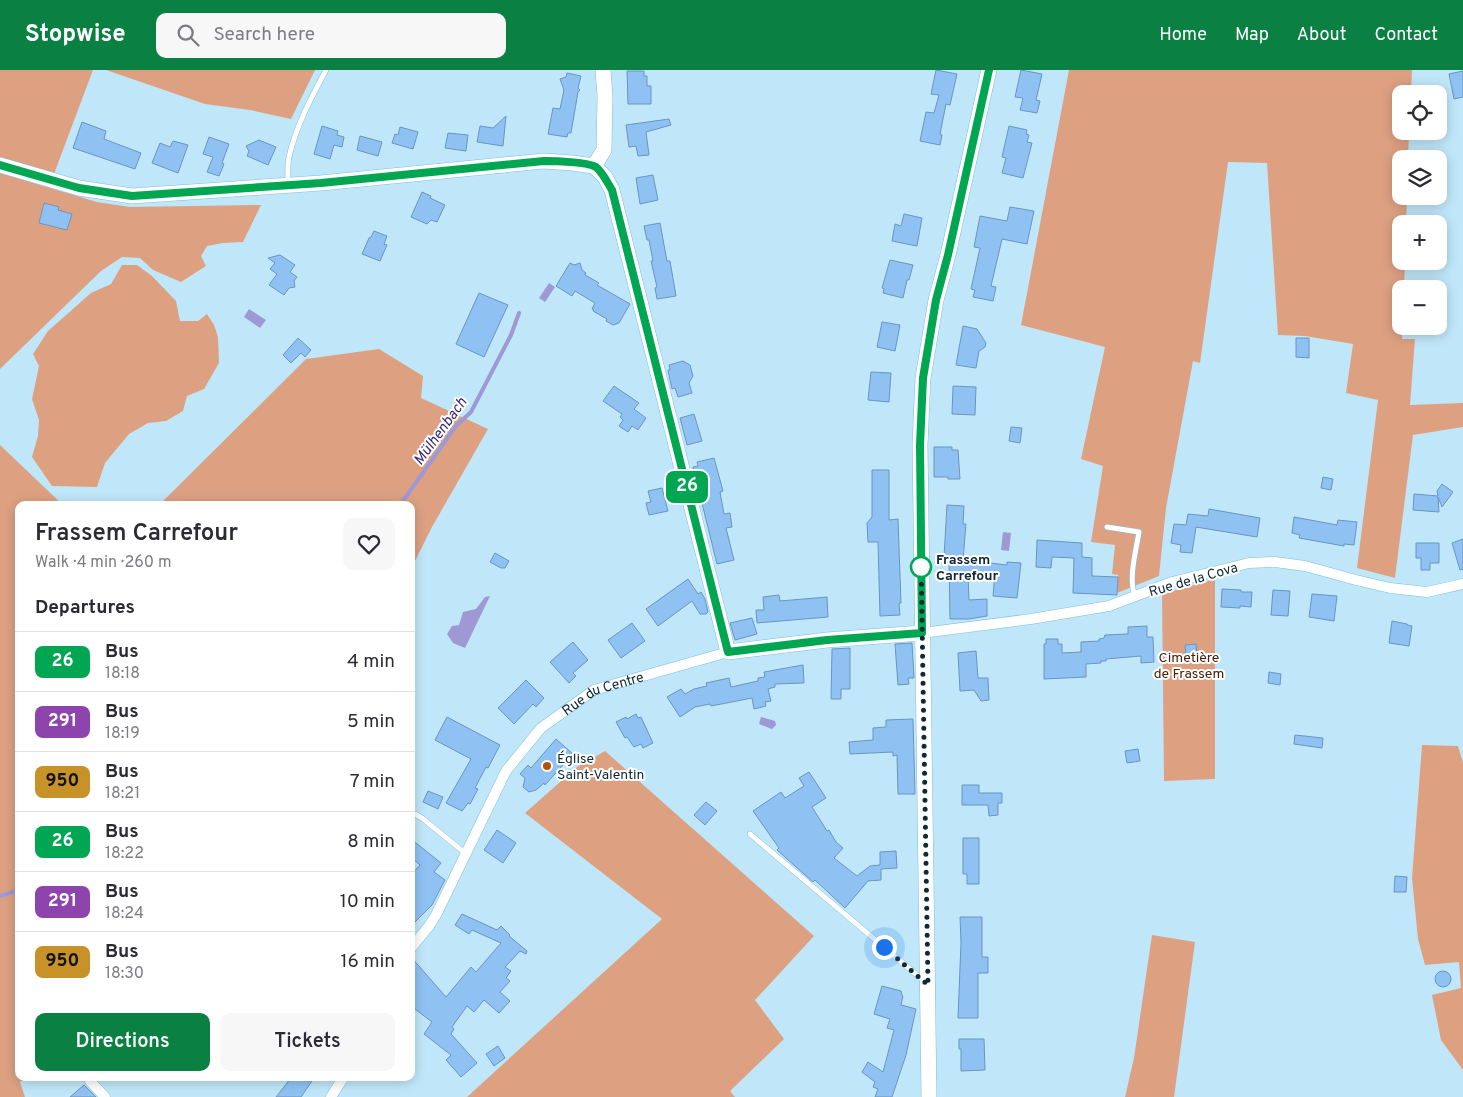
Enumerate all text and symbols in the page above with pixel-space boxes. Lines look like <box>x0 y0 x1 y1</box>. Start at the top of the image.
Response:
search box <box>156 13 506 58</box>
text: Stopwise <box>25 20 126 50</box>
icon: search <box>174 21 202 49</box>
text: Search here <box>214 23 315 47</box>
text: Home <box>1159 24 1207 47</box>
text: Map <box>1235 24 1269 47</box>
text: About <box>1297 24 1346 47</box>
text: Contact <box>1374 24 1438 47</box>
map controls <box>1392 85 1447 335</box>
button: locate <box>1392 85 1447 140</box>
button: layers <box>1392 150 1447 205</box>
button: + <box>1392 215 1447 270</box>
button: − <box>1392 280 1447 335</box>
water label: Mülhenbach <box>410 394 472 469</box>
line badge: 26 <box>664 471 710 503</box>
text: 26 <box>676 475 698 498</box>
button: heart <box>343 518 395 570</box>
text: Frassem Carrefour <box>35 519 238 549</box>
place label: Frassem Carrefour <box>936 552 999 585</box>
text: Walk · 4 min · 260 m <box>35 553 171 573</box>
marker: Frassem Carrefour <box>910 556 932 578</box>
street label: Rue de la Cova <box>1147 560 1240 601</box>
text: Departures <box>35 596 135 620</box>
text: Bus <box>105 640 139 664</box>
text: 26 <box>51 650 74 673</box>
text: 4 min <box>347 650 395 674</box>
park label: Cimetière de Frassem <box>1154 650 1224 683</box>
text: 18:18 <box>105 664 140 684</box>
street label: Rue du Centre <box>559 669 646 720</box>
text: Bus <box>105 700 139 724</box>
text: 291 <box>48 710 77 733</box>
text: 5 min <box>347 710 395 734</box>
text: 18:19 <box>105 724 140 744</box>
place label: Église Saint-Valentin <box>557 750 644 784</box>
text: Bus <box>105 760 139 784</box>
marker: Église Saint-Valentin <box>541 760 553 772</box>
text: 950 <box>46 770 79 793</box>
text: 7 min <box>350 770 395 794</box>
text: 18:21 <box>105 784 140 804</box>
text: Bus <box>105 820 139 844</box>
text: 26 <box>51 830 74 853</box>
text: 8 min <box>347 830 395 854</box>
text: 18:22 <box>105 844 144 864</box>
text: Bus <box>105 880 139 904</box>
text: 291 <box>48 890 77 913</box>
text: 10 min <box>340 890 395 914</box>
text: 18:24 <box>105 904 144 924</box>
your location <box>872 935 897 960</box>
text: Bus <box>105 940 139 964</box>
text: 950 <box>46 950 79 973</box>
text: 16 min <box>340 950 395 974</box>
text: 18:30 <box>105 964 144 984</box>
button: Directions <box>35 1013 210 1071</box>
button: Tickets <box>220 1013 395 1071</box>

